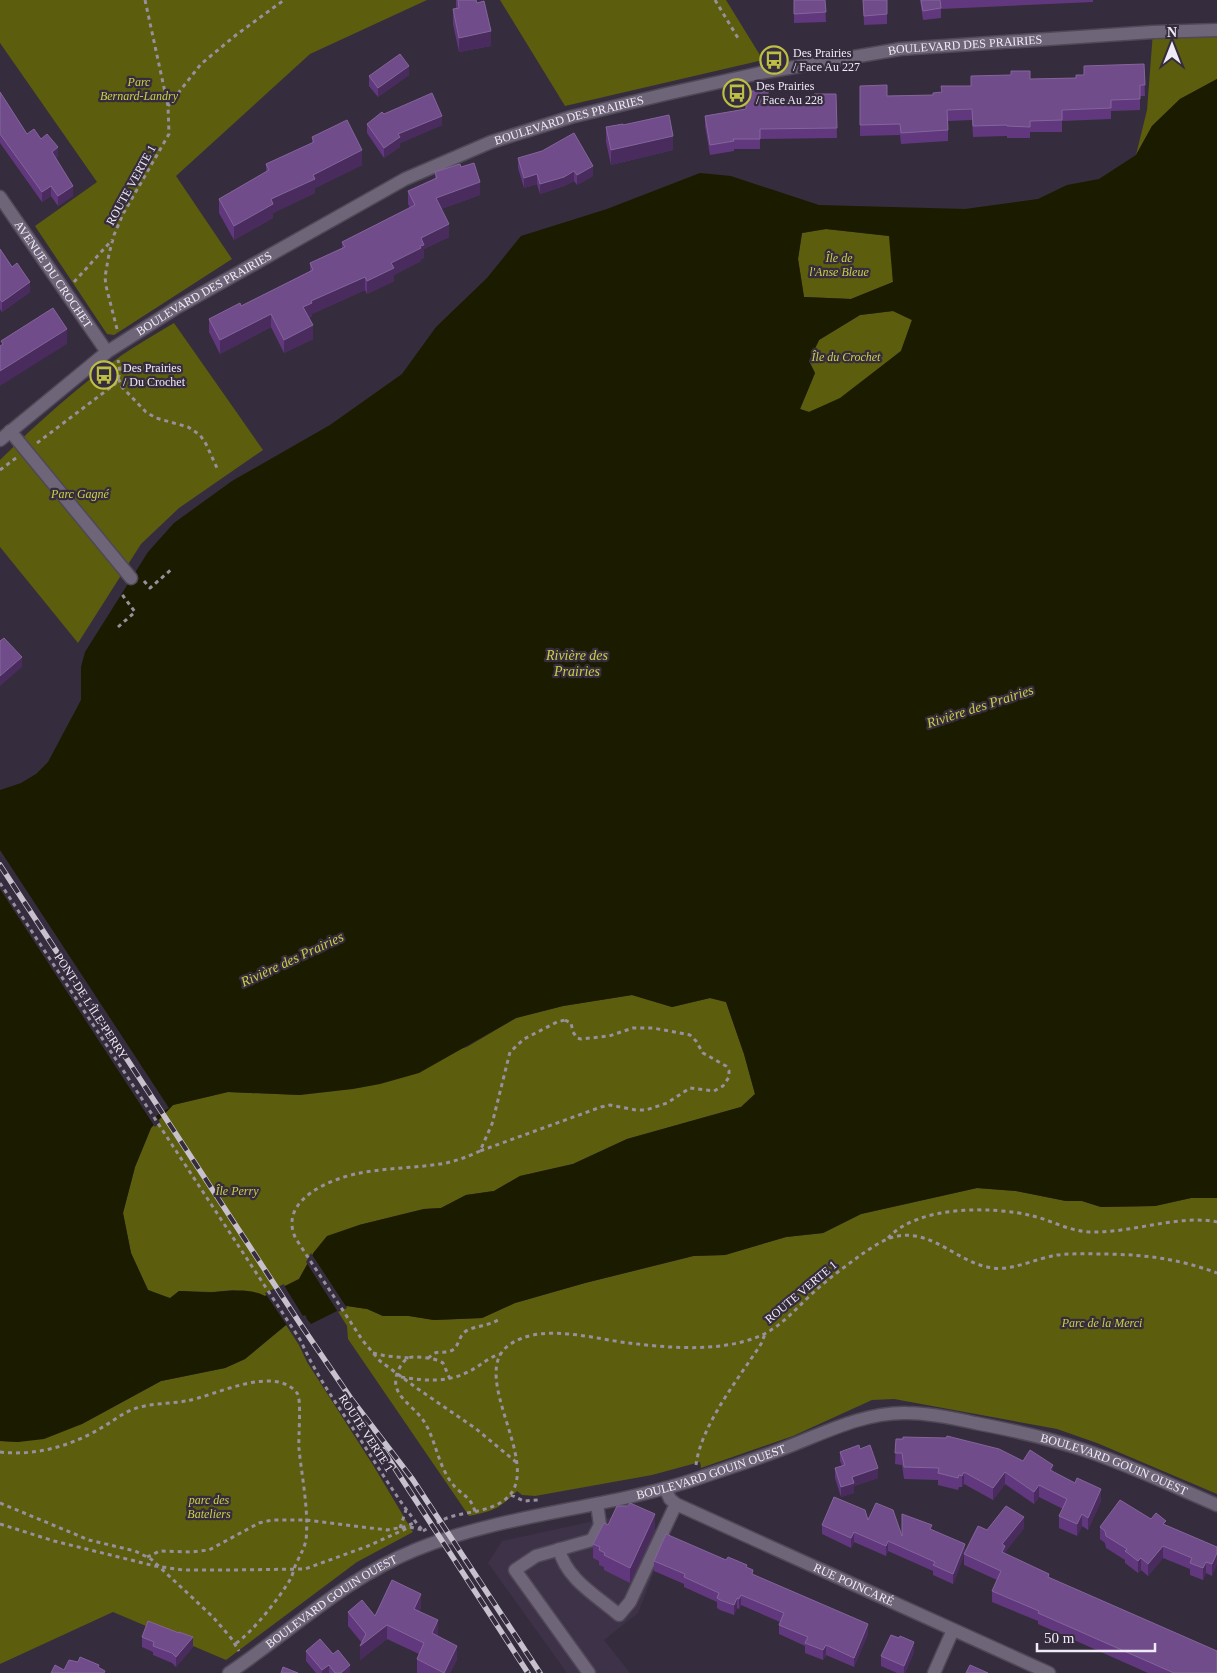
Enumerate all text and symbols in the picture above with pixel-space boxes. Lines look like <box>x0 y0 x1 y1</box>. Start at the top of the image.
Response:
north arrow <box>1147 20 1197 70</box>
text: N <box>1167 25 1177 40</box>
street label: BOULEVARD DES PRAIRIES <box>887 32 1043 58</box>
bus stop icon: Des Prairies / Face Au 227 <box>759 45 789 75</box>
place label: Des Prairies / Face Au 227 <box>793 46 860 74</box>
park label: Parc Bernard-Landry <box>100 75 179 103</box>
bus stop icon: Des Prairies / Face Au 228 <box>722 78 752 108</box>
place label: Des Prairies / Face Au 228 <box>756 79 823 107</box>
street label: BOULEVARD DES PRAIRIES <box>493 93 645 148</box>
street label: ROUTE VERTE 1 <box>103 142 159 228</box>
street label: AVENUE DU CROCHET <box>11 218 96 331</box>
street label: BOULEVARD DES PRAIRIES <box>134 248 274 338</box>
park label: Île de l'Anse Bleue <box>809 251 869 279</box>
park label: Île du Crochet <box>811 350 881 364</box>
bus stop icon: Des Prairies / Du Crochet <box>89 360 119 390</box>
place label: Des Prairies / Du Crochet <box>123 361 186 389</box>
park label: Parc Gagné <box>50 487 110 501</box>
water label: Rivière des Prairies <box>545 648 609 679</box>
water label: Rivière des Prairies <box>924 682 1036 731</box>
water label: Rivière des Prairies <box>238 929 346 990</box>
street label: PONT DE L'ÎLE-PERRY <box>52 950 131 1062</box>
park label: Île Perry <box>215 1184 259 1198</box>
street label: ROUTE VERTE 1 <box>762 1258 840 1326</box>
park label: Parc de la Merci <box>1061 1316 1142 1330</box>
street label: ROUTE VERTE 1 <box>336 1392 396 1474</box>
street label: BOULEVARD GOUIN OUEST <box>1039 1431 1190 1498</box>
street label: BOULEVARD GOUIN OUEST <box>635 1441 788 1502</box>
park label: parc des Bateliers <box>187 1493 231 1521</box>
street label: BOULEVARD GOUIN OUEST <box>263 1552 400 1651</box>
street label: RUE POINCARÉ <box>811 1560 896 1609</box>
scale bar <box>1037 1620 1154 1652</box>
text: 50 m <box>1044 1630 1075 1646</box>

